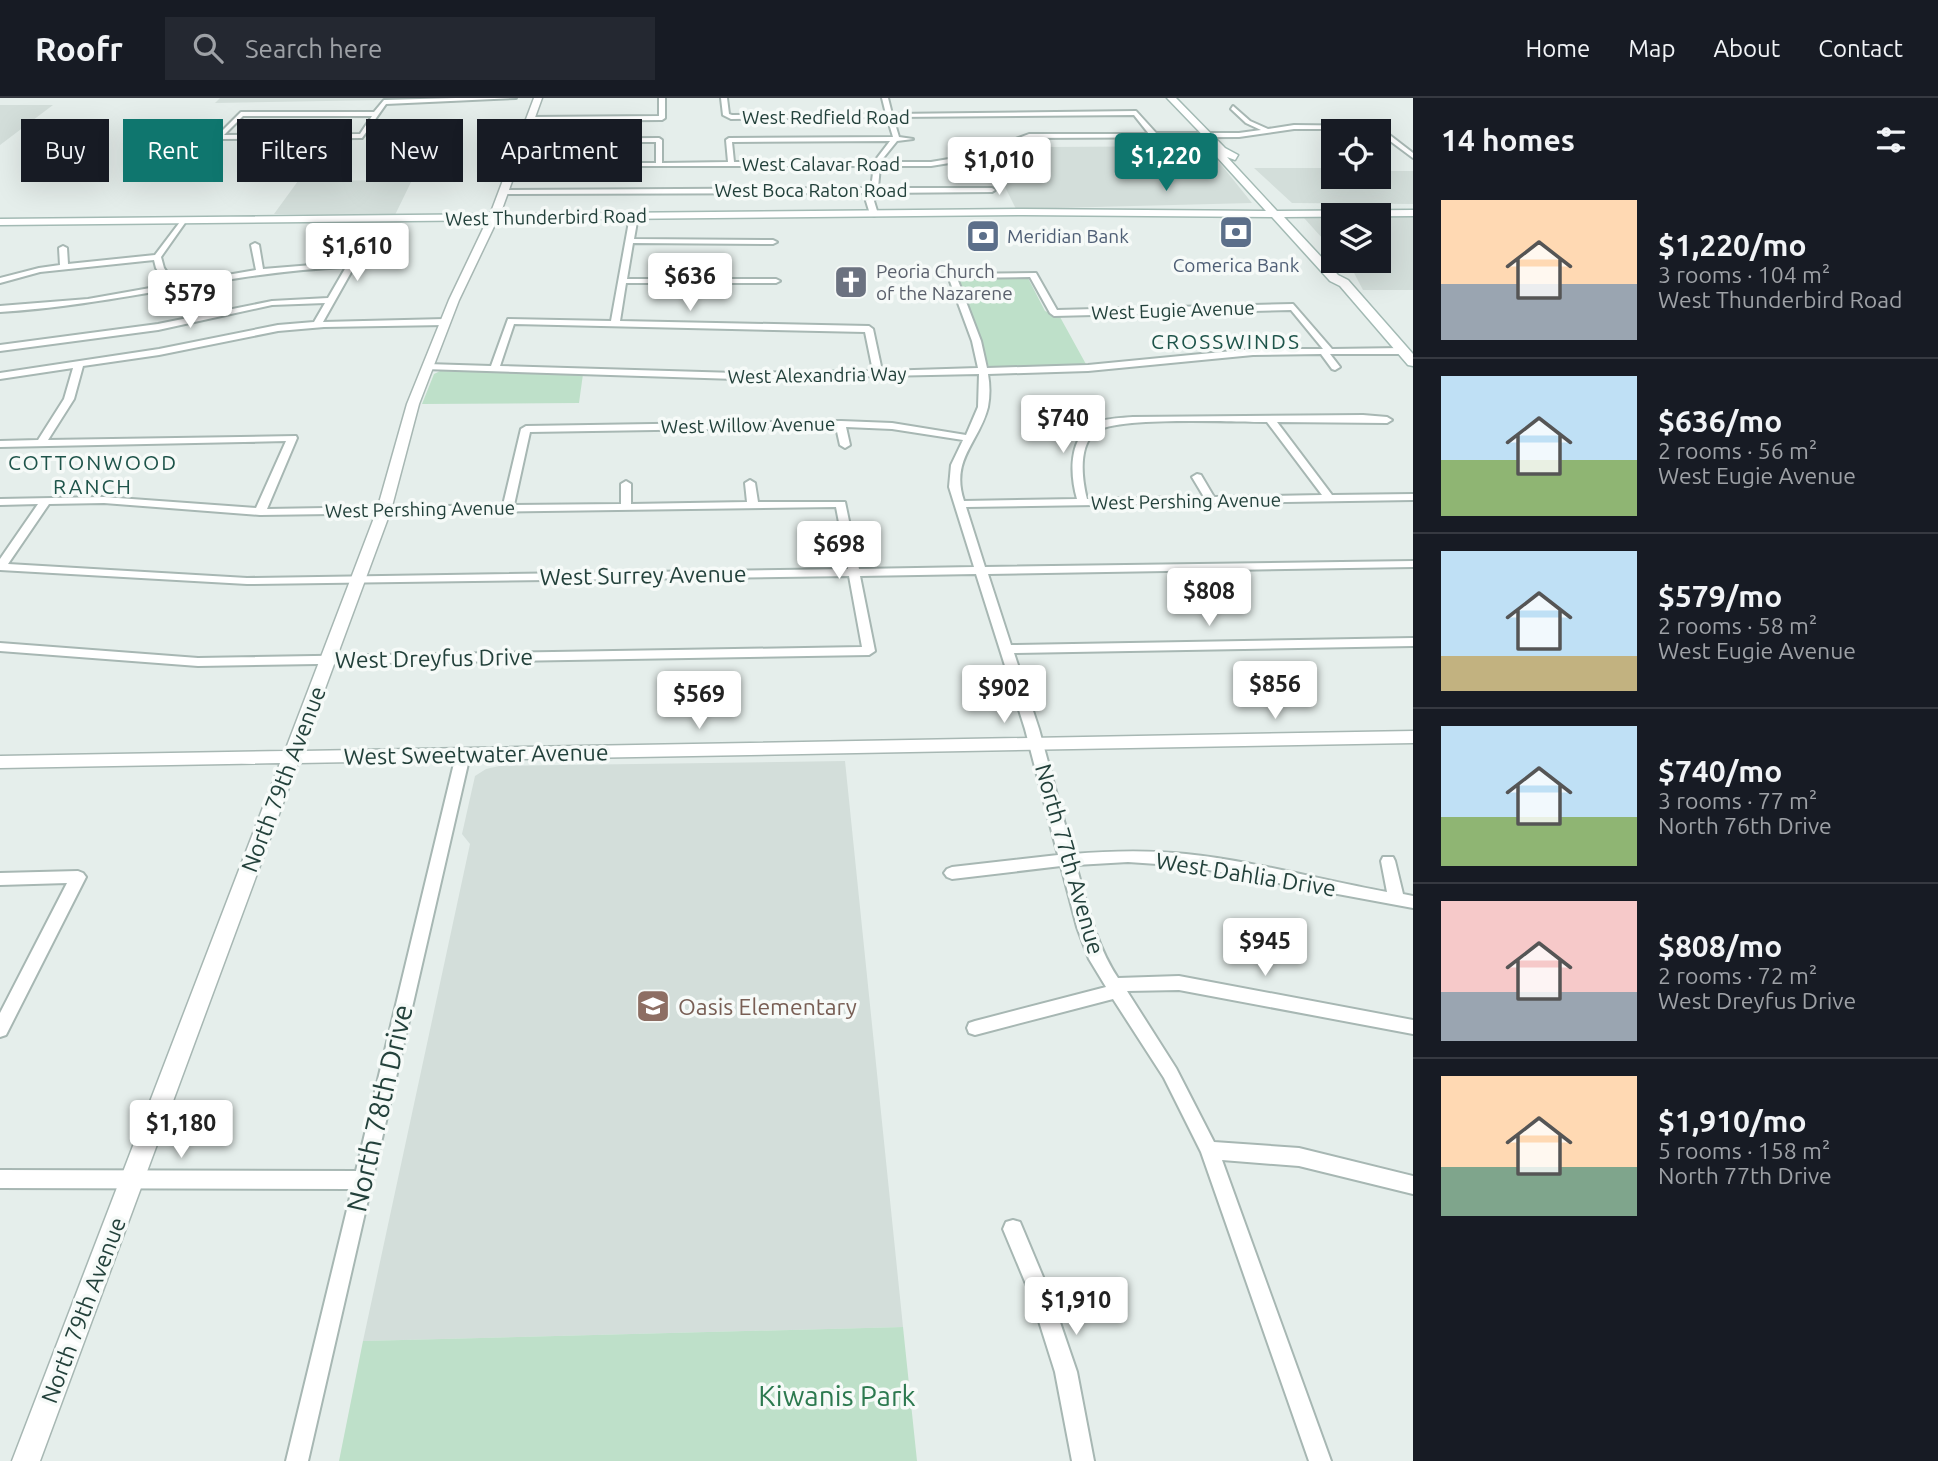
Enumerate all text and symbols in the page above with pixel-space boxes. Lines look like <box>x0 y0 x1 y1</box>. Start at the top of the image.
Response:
search box <box>165 17 655 80</box>
icon: search <box>189 29 227 67</box>
text: Roofr <box>35 30 123 67</box>
text: Search here <box>245 34 382 63</box>
text: Home <box>1525 35 1590 62</box>
text: Map <box>1628 35 1675 62</box>
text: About <box>1713 35 1780 62</box>
text: Contact <box>1818 35 1903 62</box>
street label: West Redfield Road <box>742 106 910 128</box>
chip: Buy <box>21 119 109 182</box>
chip: Rent <box>123 119 223 182</box>
chip: Filters <box>237 119 352 182</box>
chip: New <box>366 119 463 182</box>
chip: Apartment <box>477 119 642 182</box>
map controls <box>1321 119 1391 273</box>
button: locate <box>1321 119 1391 189</box>
icon: filters <box>1872 121 1910 159</box>
text: 14 homes <box>1441 123 1575 157</box>
pin: $1,220 <box>1109 134 1223 193</box>
pin: $1,010 <box>942 138 1056 197</box>
text: $1,220 <box>1131 143 1201 168</box>
text: $1,010 <box>964 147 1034 172</box>
street label: West Calavar Road <box>742 153 900 175</box>
street label: West Boca Raton Road <box>714 179 908 201</box>
button: layers <box>1321 203 1391 273</box>
street label: West Thunderbird Road <box>445 204 647 230</box>
bank icon: Comerica Bank <box>1217 213 1255 251</box>
bank icon: Meridian Bank <box>964 217 1002 255</box>
pin: $1,610 <box>300 223 414 283</box>
place label: Meridian Bank <box>1007 225 1129 247</box>
icon: home <box>1497 228 1581 312</box>
text: $1,220/mo <box>1658 228 1807 262</box>
text: $1,610 <box>322 233 392 258</box>
pin: $636 <box>649 254 731 313</box>
place label: Comerica Bank <box>1173 254 1300 276</box>
place label: Peoria Church of the Nazarene <box>876 260 1013 304</box>
text: 3 rooms · 104 m² <box>1658 262 1830 287</box>
text: $636 <box>664 263 716 288</box>
church icon: Peoria Church of the Nazarene <box>832 263 870 301</box>
pin: $579 <box>149 271 231 330</box>
text: $579 <box>164 280 216 305</box>
text: West Thunderbird Road <box>1658 287 1902 312</box>
street label: West Eugie Avenue <box>1091 296 1255 324</box>
district label: CROSSWINDS <box>1151 329 1301 353</box>
street label: West Alexandria Way <box>727 362 907 388</box>
pin: $740 <box>1022 396 1104 455</box>
icon: home <box>1497 404 1581 488</box>
text: $636/mo <box>1658 404 1782 438</box>
text: $740 <box>1037 405 1089 430</box>
street label: West Willow Avenue <box>661 412 835 438</box>
text: 2 rooms · 56 m² <box>1658 438 1817 463</box>
district label: COTTONWOOD RANCH <box>8 450 178 498</box>
text: West Eugie Avenue <box>1658 463 1856 488</box>
street label: West Pershing Avenue <box>1091 488 1281 514</box>
street label: West Pershing Avenue <box>325 496 515 522</box>
pin: $698 <box>798 522 880 581</box>
text: $698 <box>813 531 865 556</box>
street label: West Surrey Avenue <box>539 561 747 589</box>
pin: $808 <box>1168 568 1250 628</box>
text: $808 <box>1183 578 1235 603</box>
icon: home <box>1497 579 1581 663</box>
text: $579/mo <box>1658 579 1782 613</box>
text: 2 rooms · 58 m² <box>1658 613 1817 638</box>
text: West Eugie Avenue <box>1658 638 1856 663</box>
street label: West Dreyfus Drive <box>335 644 533 672</box>
pin: $856 <box>1234 662 1316 721</box>
pin: $902 <box>963 666 1045 725</box>
text: $856 <box>1249 671 1301 696</box>
pin: $569 <box>658 672 740 731</box>
text: $902 <box>978 675 1030 700</box>
text: $569 <box>673 681 725 706</box>
street label: North 79th Avenue <box>236 683 330 875</box>
street label: West Sweetwater Avenue <box>343 739 609 769</box>
icon: home <box>1497 754 1581 838</box>
text: $740/mo <box>1658 754 1782 788</box>
street label: North 77th Avenue <box>1031 761 1109 957</box>
text: 3 rooms · 77 m² <box>1658 788 1817 813</box>
text: North 76th Drive <box>1658 813 1832 838</box>
street label: West Dahlia Drive <box>1154 847 1338 901</box>
pin: $945 <box>1224 918 1306 978</box>
text: $945 <box>1239 928 1291 953</box>
icon: home <box>1497 929 1581 1013</box>
text: $808/mo <box>1658 929 1782 963</box>
text: 2 rooms · 72 m² <box>1658 963 1817 988</box>
school or university icon: Oasis Elementary <box>634 987 672 1025</box>
text: West Dreyfus Drive <box>1658 988 1856 1013</box>
place label: Oasis Elementary <box>678 994 857 1019</box>
street label: North 78th Drive <box>340 1001 418 1215</box>
pin: $1,180 <box>124 1100 238 1160</box>
icon: home <box>1497 1104 1581 1188</box>
text: $1,910/mo <box>1658 1104 1807 1138</box>
text: $1,180 <box>146 1110 216 1135</box>
text: 5 rooms · 158 m² <box>1658 1138 1830 1163</box>
text: North 77th Drive <box>1658 1163 1832 1188</box>
street label: North 79th Avenue <box>36 1214 130 1406</box>
pin: $1,910 <box>1019 1278 1133 1337</box>
text: $1,910 <box>1041 1287 1111 1312</box>
park label: Kiwanis Park <box>758 1380 916 1411</box>

